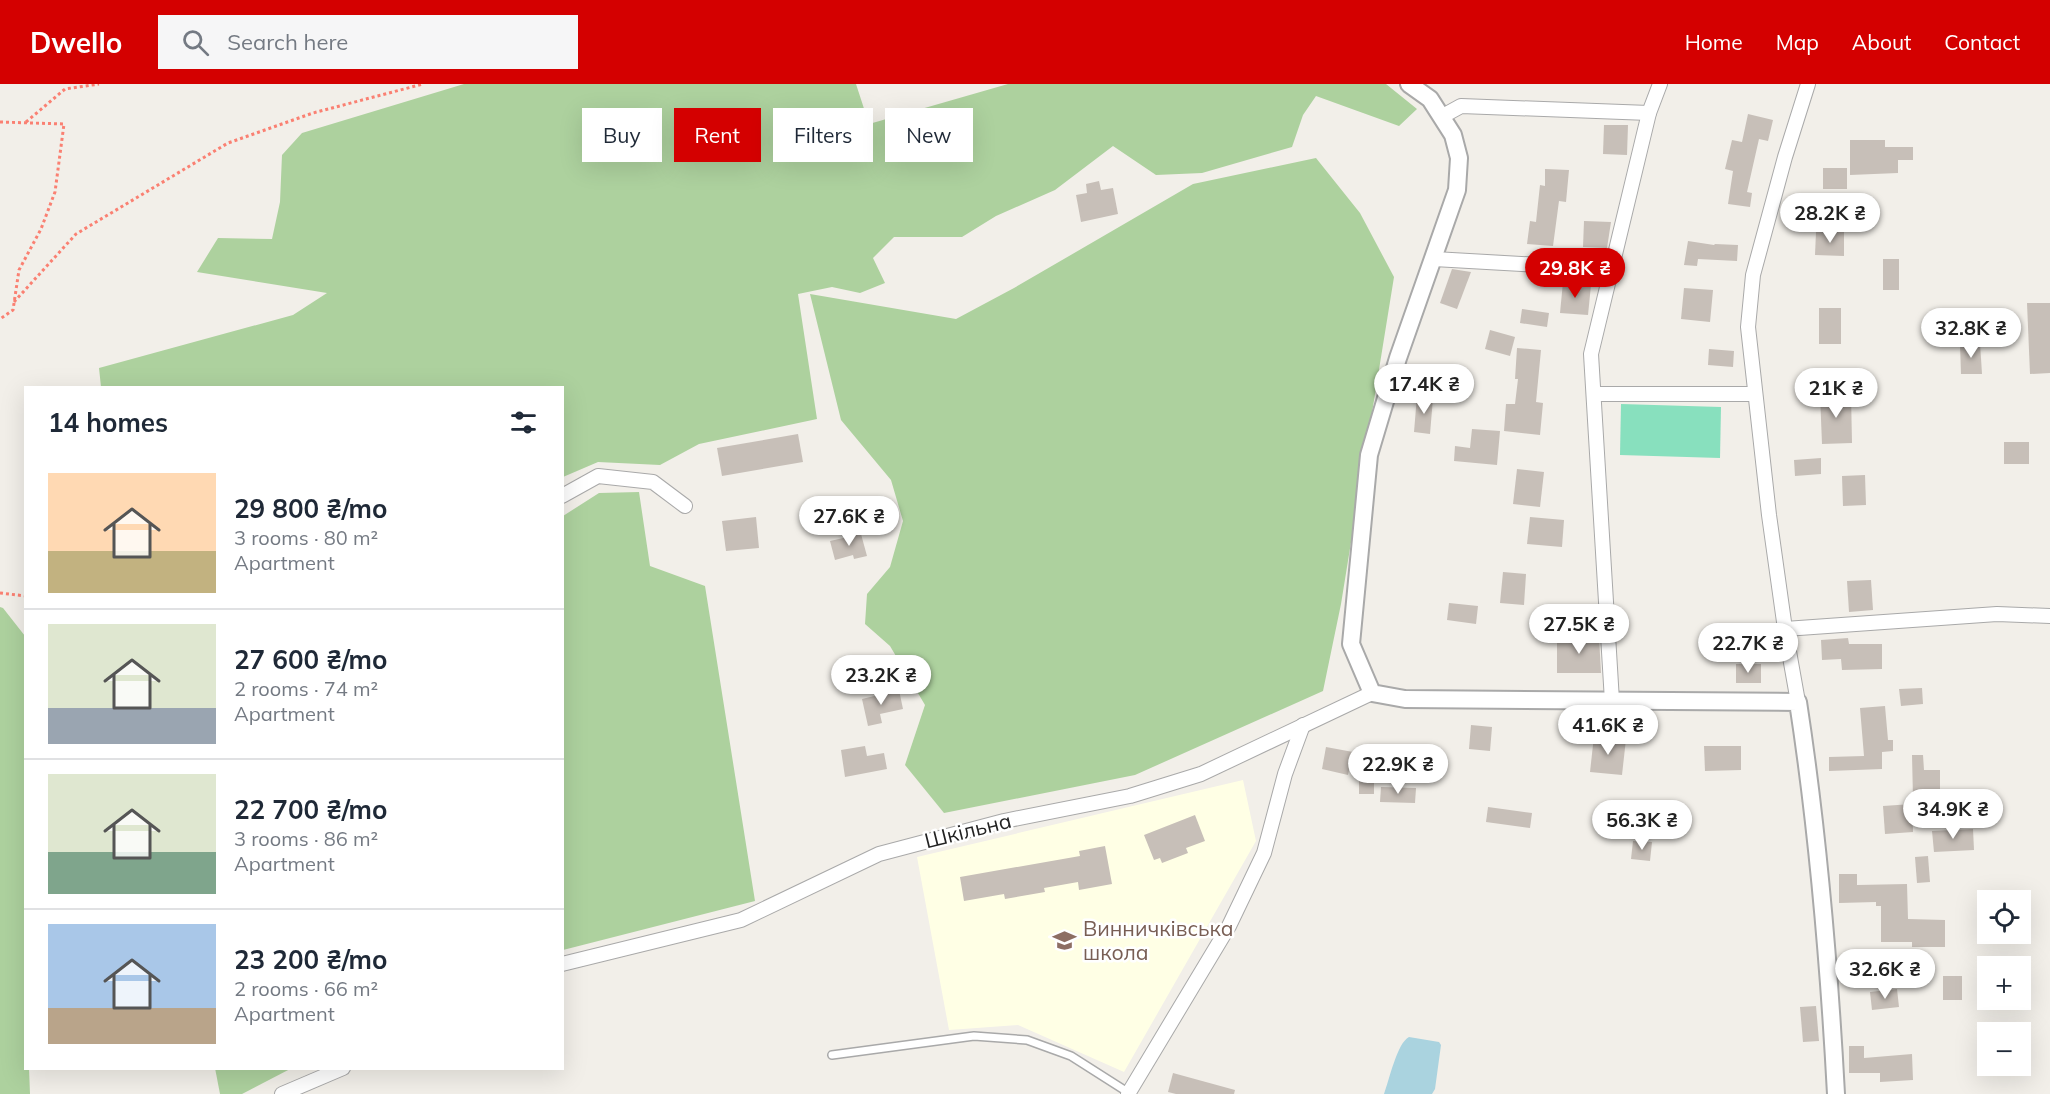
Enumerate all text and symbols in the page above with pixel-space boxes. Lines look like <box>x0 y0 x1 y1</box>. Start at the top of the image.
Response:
search box <box>158 15 578 69</box>
text: Dwello <box>30 25 122 60</box>
icon: search <box>179 26 212 59</box>
text: Search here <box>227 28 348 56</box>
text: Home <box>1685 29 1743 55</box>
text: Map <box>1776 29 1819 55</box>
text: About <box>1852 29 1911 55</box>
text: Contact <box>1944 29 2020 55</box>
chip: Buy <box>582 108 662 162</box>
chip: Rent <box>674 108 761 162</box>
chip: Filters <box>773 108 873 162</box>
chip: New <box>885 108 973 162</box>
pin: 28.2K ₴ <box>1775 193 1885 244</box>
text: 28.2K ₴ <box>1794 200 1866 225</box>
pin: 29.8K ₴ <box>1520 248 1630 299</box>
text: 29.8K ₴ <box>1539 255 1611 280</box>
pin: 32.8K ₴ <box>1916 308 2026 359</box>
text: 32.8K ₴ <box>1935 315 2007 340</box>
pin: 17.4K ₴ <box>1369 364 1479 415</box>
pin: 21K ₴ <box>1794 368 1878 419</box>
text: 17.4K ₴ <box>1388 371 1460 396</box>
text: 21K ₴ <box>1809 375 1863 400</box>
text: 14 homes <box>48 406 168 439</box>
icon: filters <box>507 406 540 439</box>
text: 29 800 ₴/mo <box>234 492 387 525</box>
pin: 27.6K ₴ <box>794 496 904 547</box>
icon: home <box>96 497 168 569</box>
text: 27.6K ₴ <box>813 503 885 528</box>
text: 3 rooms · 80 m² <box>234 525 378 550</box>
text: Apartment <box>234 550 335 575</box>
pin: 27.5K ₴ <box>1524 604 1634 655</box>
text: 27.5K ₴ <box>1543 611 1615 636</box>
pin: 22.7K ₴ <box>1693 623 1803 674</box>
text: 22.7K ₴ <box>1712 630 1784 655</box>
text: 27 600 ₴/mo <box>234 643 387 676</box>
icon: home <box>96 648 168 720</box>
pin: 23.2K ₴ <box>826 655 936 706</box>
text: 23.2K ₴ <box>845 662 917 687</box>
text: 2 rooms · 74 m² <box>234 676 378 701</box>
text: Apartment <box>234 701 335 726</box>
pin: 41.6K ₴ <box>1553 705 1663 756</box>
text: 41.6K ₴ <box>1572 712 1644 737</box>
pin: 22.9K ₴ <box>1343 744 1453 795</box>
text: 22.9K ₴ <box>1362 751 1434 776</box>
pin: 34.9K ₴ <box>1898 789 2008 840</box>
text: 22 700 ₴/mo <box>234 793 387 826</box>
text: 34.9K ₴ <box>1917 796 1989 821</box>
icon: home <box>96 798 168 870</box>
pin: 56.3K ₴ <box>1587 800 1697 851</box>
street label: Шкільна <box>922 807 1014 853</box>
text: 56.3K ₴ <box>1606 807 1678 832</box>
text: 3 rooms · 86 m² <box>234 826 378 851</box>
text: Apartment <box>234 851 335 876</box>
map controls <box>1977 890 2031 1076</box>
button: locate <box>1977 890 2031 944</box>
place label: Винничківська школа <box>1083 915 1234 965</box>
school or university icon: Винничківська школа <box>1052 928 1078 954</box>
text: 23 200 ₴/mo <box>234 943 387 976</box>
icon: home <box>96 948 168 1020</box>
pin: 32.6K ₴ <box>1830 949 1940 1000</box>
text: 32.6K ₴ <box>1849 956 1921 981</box>
button: + <box>1977 956 2031 1010</box>
text: 2 rooms · 66 m² <box>234 976 378 1001</box>
text: Apartment <box>234 1001 335 1026</box>
button: − <box>1977 1022 2031 1076</box>

